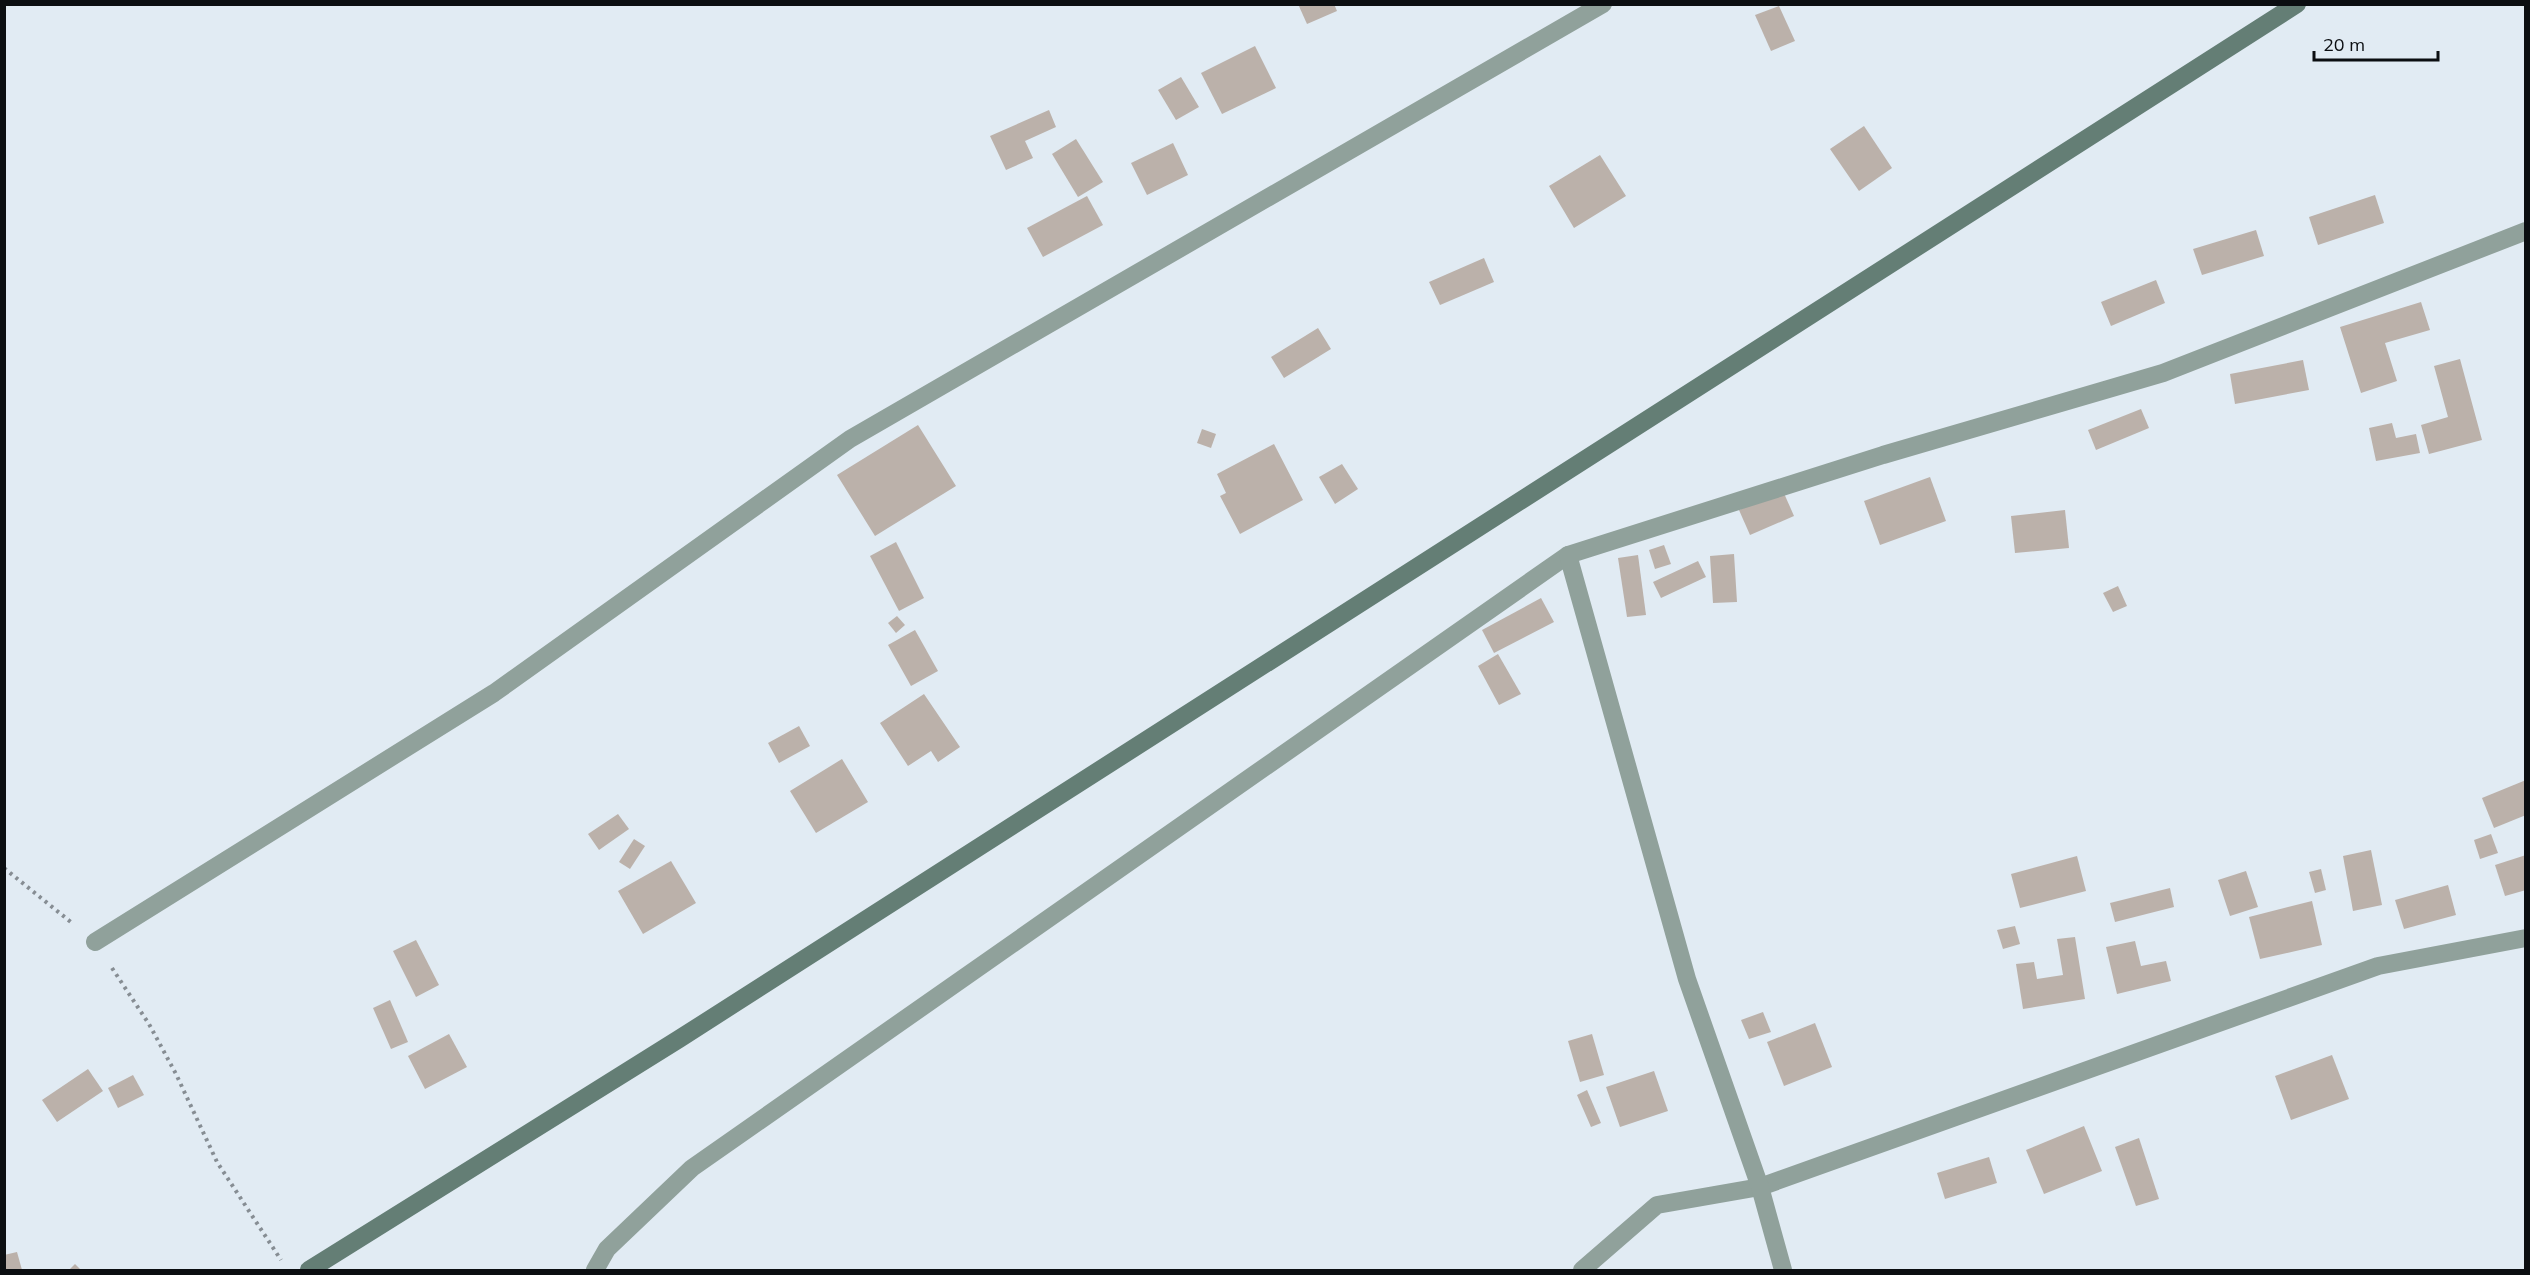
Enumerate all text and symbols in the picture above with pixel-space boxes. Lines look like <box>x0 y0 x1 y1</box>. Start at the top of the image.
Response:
scale bar <box>2314 24 2438 62</box>
text: 20 m <box>2323 33 2365 56</box>

